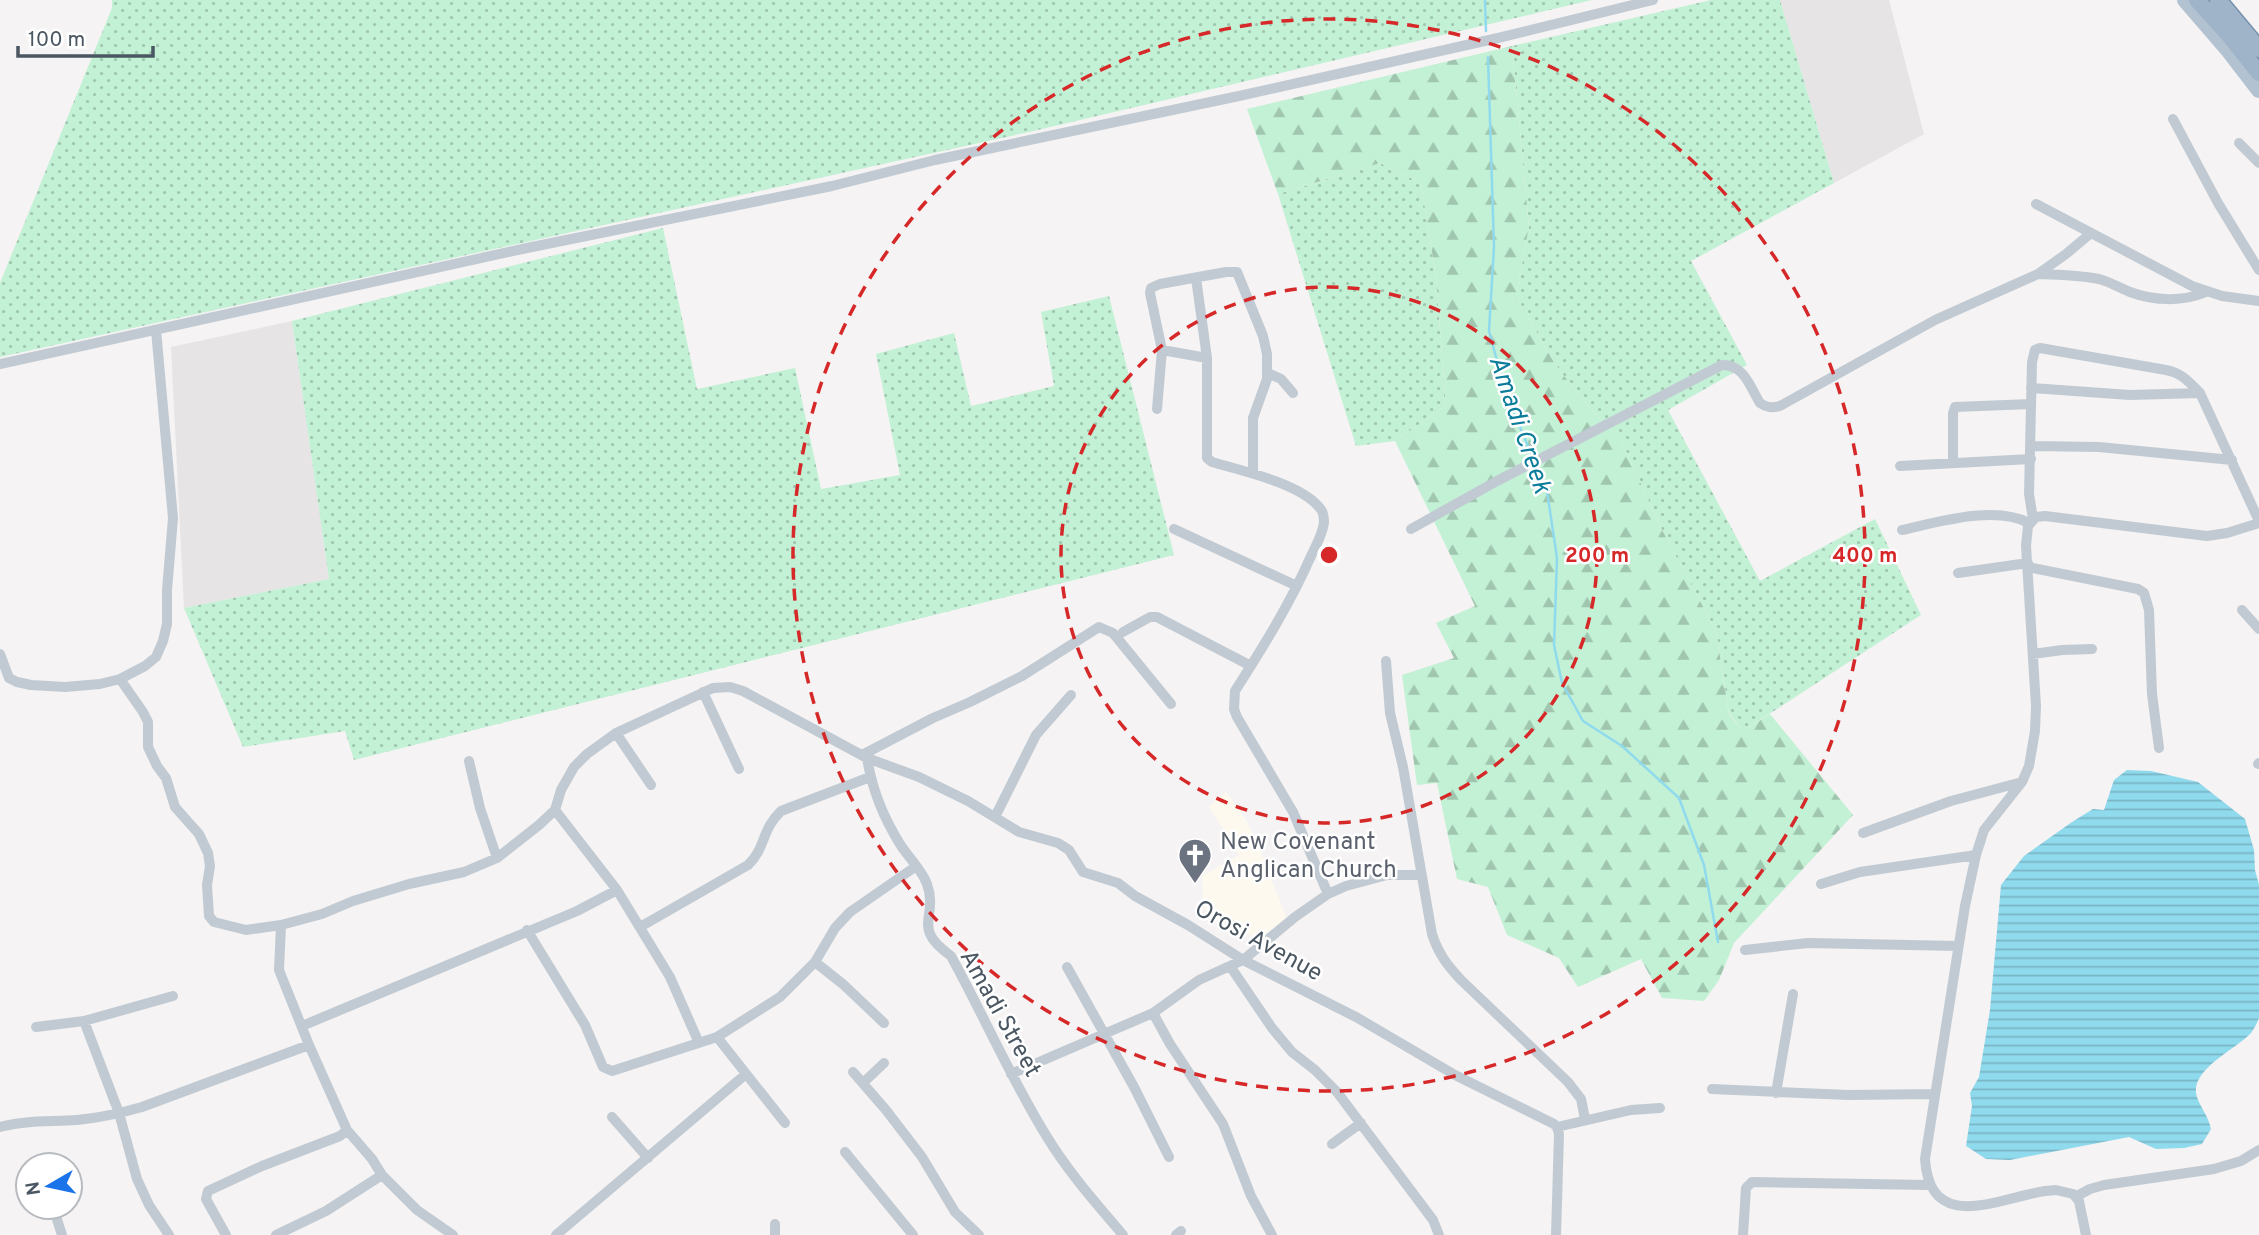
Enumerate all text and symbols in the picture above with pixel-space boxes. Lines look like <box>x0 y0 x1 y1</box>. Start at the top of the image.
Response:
scale bar <box>18 14 152 58</box>
text: 100 m <box>28 27 85 54</box>
water label: Amadi Creek <box>1480 352 1558 499</box>
centre of rings <box>1317 543 1341 567</box>
text: 200 m <box>1565 543 1629 570</box>
text: 400 m <box>1833 543 1897 570</box>
place label: New Covenant Anglican Church <box>1220 828 1397 886</box>
church icon: New Covenant Anglican Church <box>1176 836 1214 885</box>
street label: Orosi Avenue <box>1189 894 1327 989</box>
street label: Amadi Street <box>952 945 1047 1083</box>
north arrow <box>14 1151 84 1221</box>
text: N <box>21 1180 47 1197</box>

